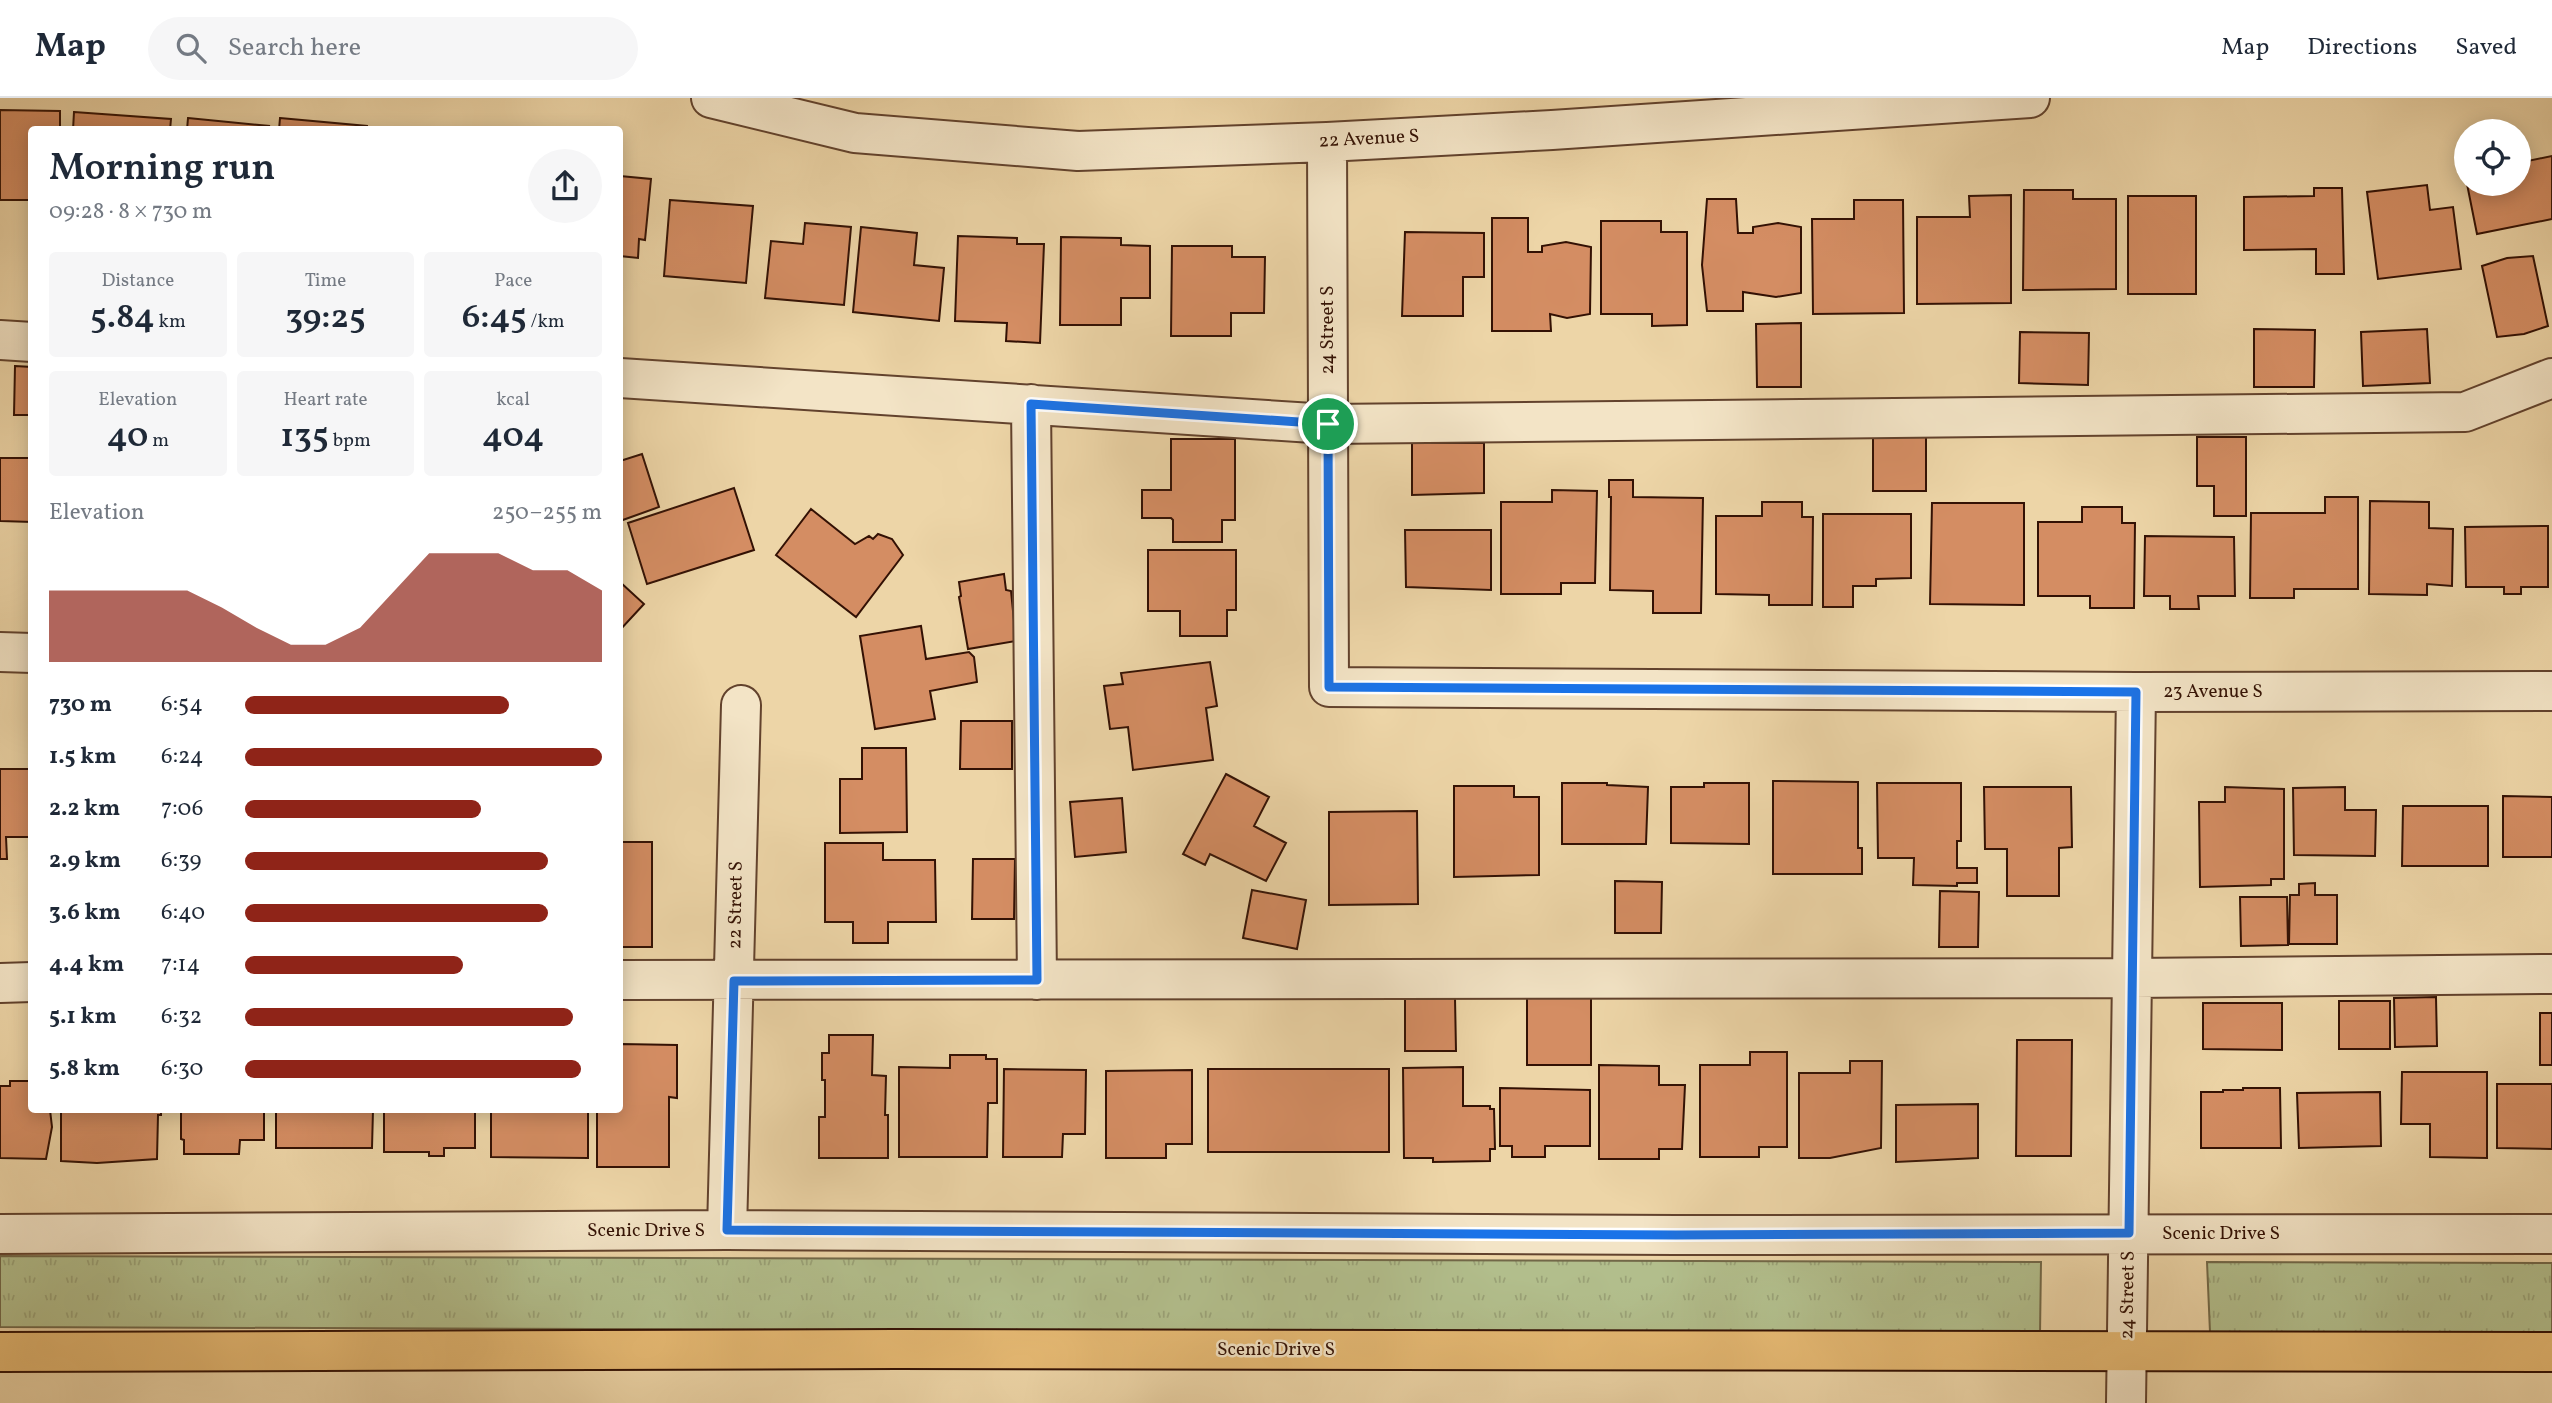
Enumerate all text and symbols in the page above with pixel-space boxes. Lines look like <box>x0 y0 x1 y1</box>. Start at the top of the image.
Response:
search box <box>148 17 638 80</box>
text: Map <box>35 25 106 71</box>
icon: search <box>172 29 210 67</box>
text: Search here <box>228 30 361 66</box>
text: Map <box>2221 31 2269 65</box>
text: Directions <box>2307 31 2417 65</box>
text: Saved <box>2455 31 2517 65</box>
map controls <box>2454 119 2531 196</box>
button: locate <box>2454 119 2531 196</box>
street label: 22 Avenue S <box>1318 123 1420 155</box>
text: Morning run <box>49 143 275 196</box>
button: share <box>528 149 602 223</box>
text: 09:28 · 8 × 730 m <box>49 196 212 228</box>
text: Distance <box>101 268 174 294</box>
text: Time <box>305 268 346 294</box>
text: Pace <box>494 268 532 294</box>
street label: 24 Street S <box>1315 286 1341 374</box>
text: 5.84 <box>90 294 155 342</box>
text: 39:25 <box>285 294 366 342</box>
text: 6:45 <box>462 294 527 342</box>
text: km <box>155 309 186 335</box>
text: /km <box>527 309 565 335</box>
text: Elevation <box>98 387 177 413</box>
text: Heart rate <box>284 387 367 413</box>
text: kcal <box>496 387 530 413</box>
pin <box>1298 394 1358 454</box>
icon: arrive <box>1309 405 1347 443</box>
text: 40 <box>107 413 148 461</box>
text: 135 <box>280 413 329 461</box>
text: 404 <box>482 413 544 461</box>
text: m <box>148 428 169 454</box>
text: bpm <box>329 428 371 454</box>
text: Elevation <box>49 497 145 529</box>
text: 250–255 m <box>492 497 602 529</box>
street label: 23 Avenue S <box>2163 679 2263 705</box>
text: 730 m <box>49 689 112 721</box>
text: 6:54 <box>161 689 203 721</box>
text: 1.5 km <box>49 741 116 773</box>
text: 6:24 <box>161 741 203 773</box>
text: 2.2 km <box>49 793 120 825</box>
text: 7:06 <box>161 793 203 825</box>
text: 2.9 km <box>49 845 121 877</box>
text: 6:39 <box>161 845 201 877</box>
street label: 22 Street S <box>722 861 750 949</box>
text: 3.6 km <box>49 897 121 929</box>
text: 6:40 <box>161 897 205 929</box>
text: 4.4 km <box>49 949 124 981</box>
text: 7:14 <box>161 949 200 981</box>
text: 5.1 km <box>49 1001 117 1033</box>
text: 6:32 <box>161 1001 202 1033</box>
text: 5.8 km <box>49 1053 120 1085</box>
text: 6:30 <box>161 1053 203 1085</box>
street label: Scenic Drive S <box>587 1218 705 1244</box>
street label: Scenic Drive S <box>2162 1221 2280 1247</box>
street label: 24 Street S <box>2114 1250 2142 1340</box>
street label: Scenic Drive S <box>1217 1337 1335 1363</box>

